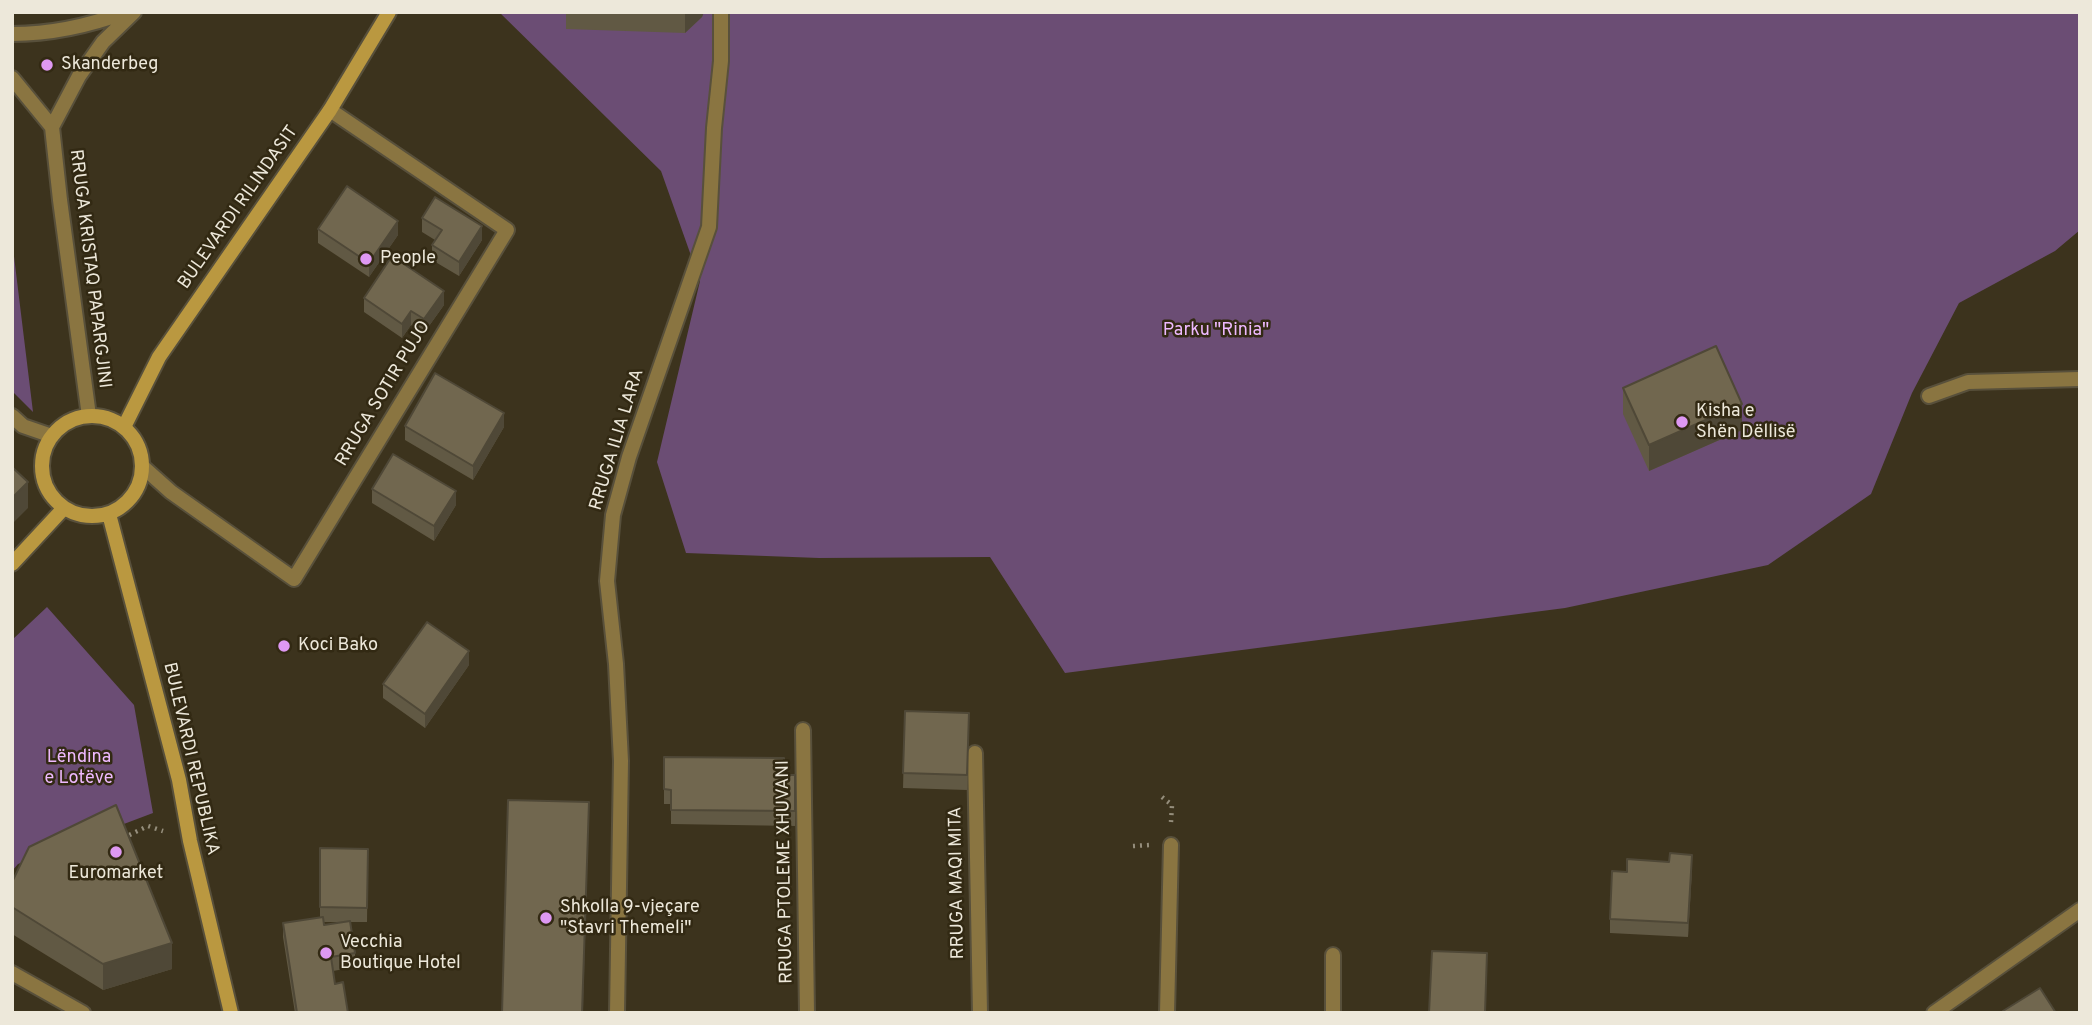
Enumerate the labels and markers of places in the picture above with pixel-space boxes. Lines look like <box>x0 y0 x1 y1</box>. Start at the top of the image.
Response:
place label: Skanderbeg <box>61 54 158 76</box>
marker: Skanderbeg <box>39 57 55 73</box>
place label: People <box>380 248 436 270</box>
marker: People <box>358 251 374 267</box>
place label: Kisha e Shën Dëllisë <box>1696 401 1795 444</box>
marker: Kisha e Shën Dëllisë <box>1674 414 1690 430</box>
place label: Koci Bako <box>298 635 378 657</box>
marker: Koci Bako <box>276 638 292 654</box>
marker: Euromarket <box>108 844 124 860</box>
place label: Euromarket <box>69 863 163 885</box>
place label: Shkolla 9-vjeçare "Stavri Themeli" <box>560 897 700 940</box>
marker: Shkolla 9-vjeçare "Stavri Themeli" <box>538 910 554 926</box>
place label: Vecchia Boutique Hotel <box>340 932 461 974</box>
marker: Vecchia Boutique Hotel <box>318 945 334 961</box>

